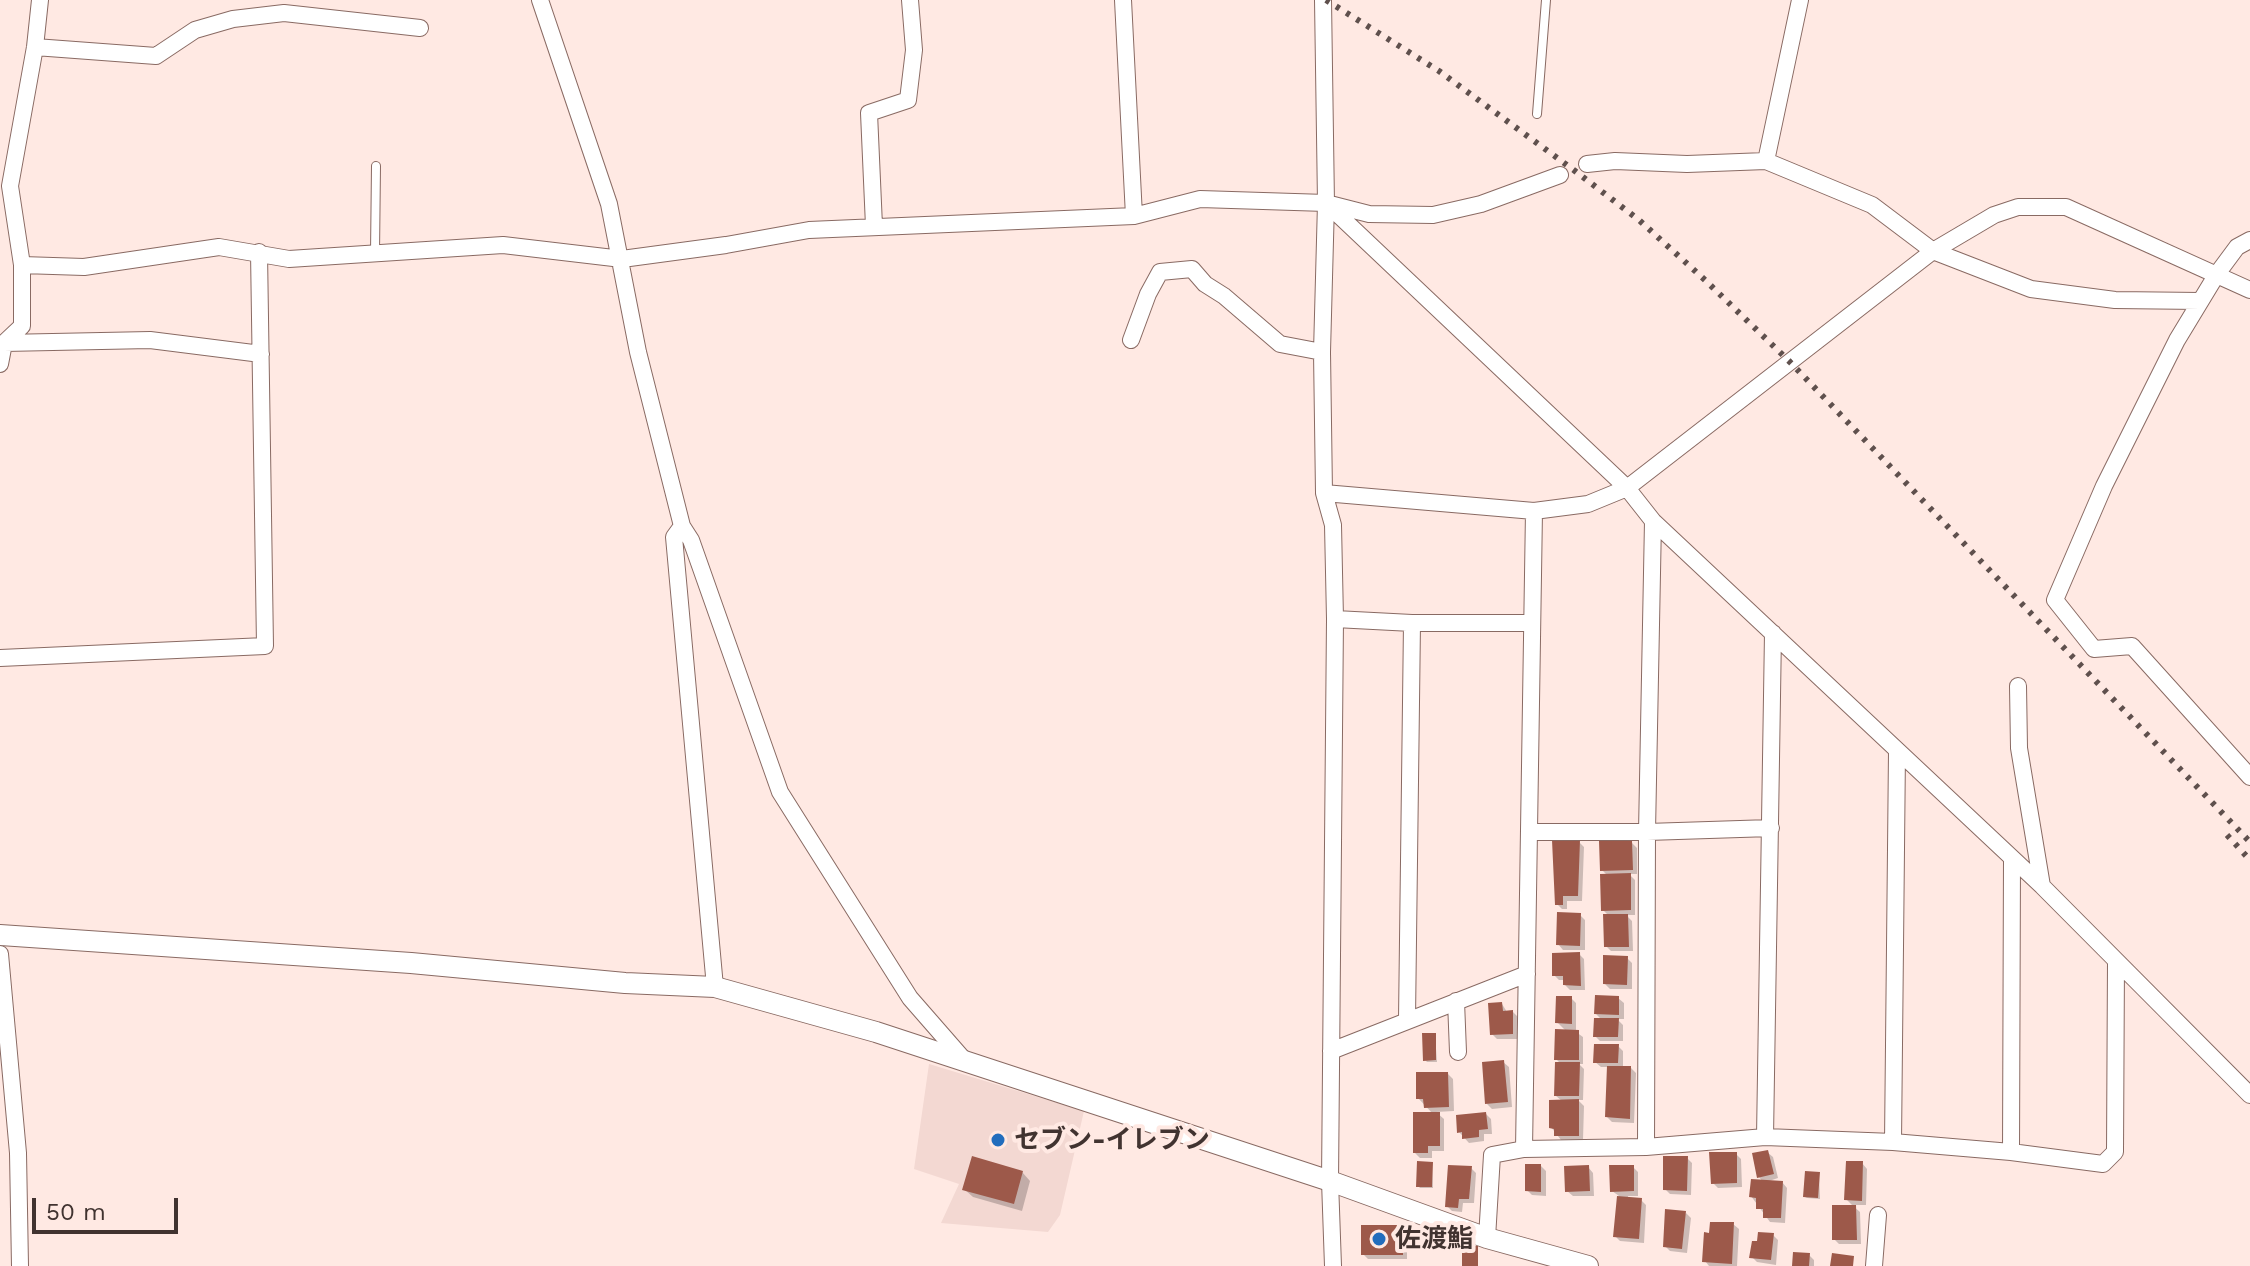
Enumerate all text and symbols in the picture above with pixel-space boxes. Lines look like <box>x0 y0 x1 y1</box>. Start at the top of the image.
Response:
place label: セブン-イレブン <box>1014 1124 1210 1156</box>
marker: セブン-イレブン <box>989 1131 1007 1149</box>
scale bar <box>36 1182 182 1232</box>
text: 50 m <box>46 1198 106 1226</box>
place label: 佐渡鮨 <box>1395 1223 1473 1255</box>
marker: 佐渡鮨 <box>1370 1230 1388 1248</box>

